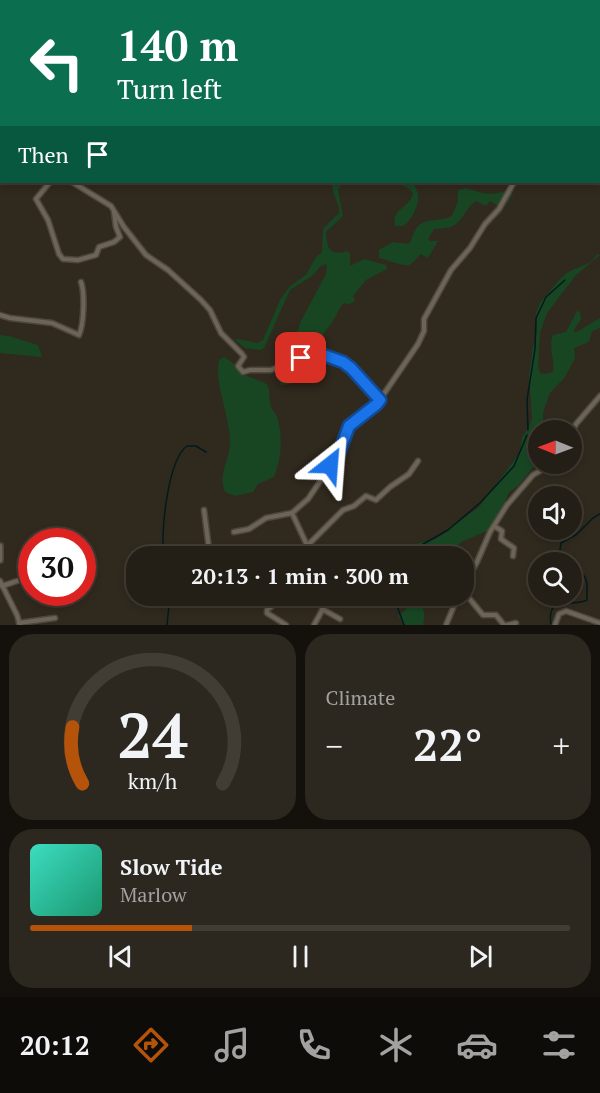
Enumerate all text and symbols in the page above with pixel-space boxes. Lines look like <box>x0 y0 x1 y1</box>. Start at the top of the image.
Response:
text: 140 m <box>117 17 238 73</box>
icon: left <box>18 24 96 102</box>
text: Turn left <box>117 71 222 107</box>
icon: arrive <box>81 138 114 171</box>
text: Then <box>18 140 69 169</box>
pin <box>275 332 326 383</box>
icon: arrive <box>284 341 317 374</box>
north arrow <box>528 420 582 474</box>
map controls <box>528 420 582 606</box>
position arrow <box>298 433 362 497</box>
button: sound <box>528 486 582 540</box>
speed limit sign: 30 <box>18 528 96 606</box>
button: search <box>528 552 582 606</box>
text: 20:13 · 1 min · 300 m <box>191 561 409 590</box>
text: Climate <box>326 684 395 711</box>
text: 24 <box>117 693 188 776</box>
text: 22° <box>413 714 482 774</box>
text: − <box>326 724 343 767</box>
text: + <box>552 724 570 767</box>
text: km/h <box>127 767 177 795</box>
text: Slow Tide <box>120 852 223 881</box>
text: Marlow <box>120 881 187 908</box>
icon: previous <box>104 940 137 973</box>
icon: pause <box>284 940 317 973</box>
icon: next <box>464 940 497 973</box>
icon: directions <box>130 1024 172 1066</box>
icon: music <box>211 1024 253 1066</box>
icon: phone <box>293 1024 335 1066</box>
icon: climate <box>375 1024 417 1066</box>
icon: car <box>456 1024 498 1066</box>
icon: filters <box>538 1024 580 1066</box>
text: 20:12 <box>20 1027 90 1063</box>

